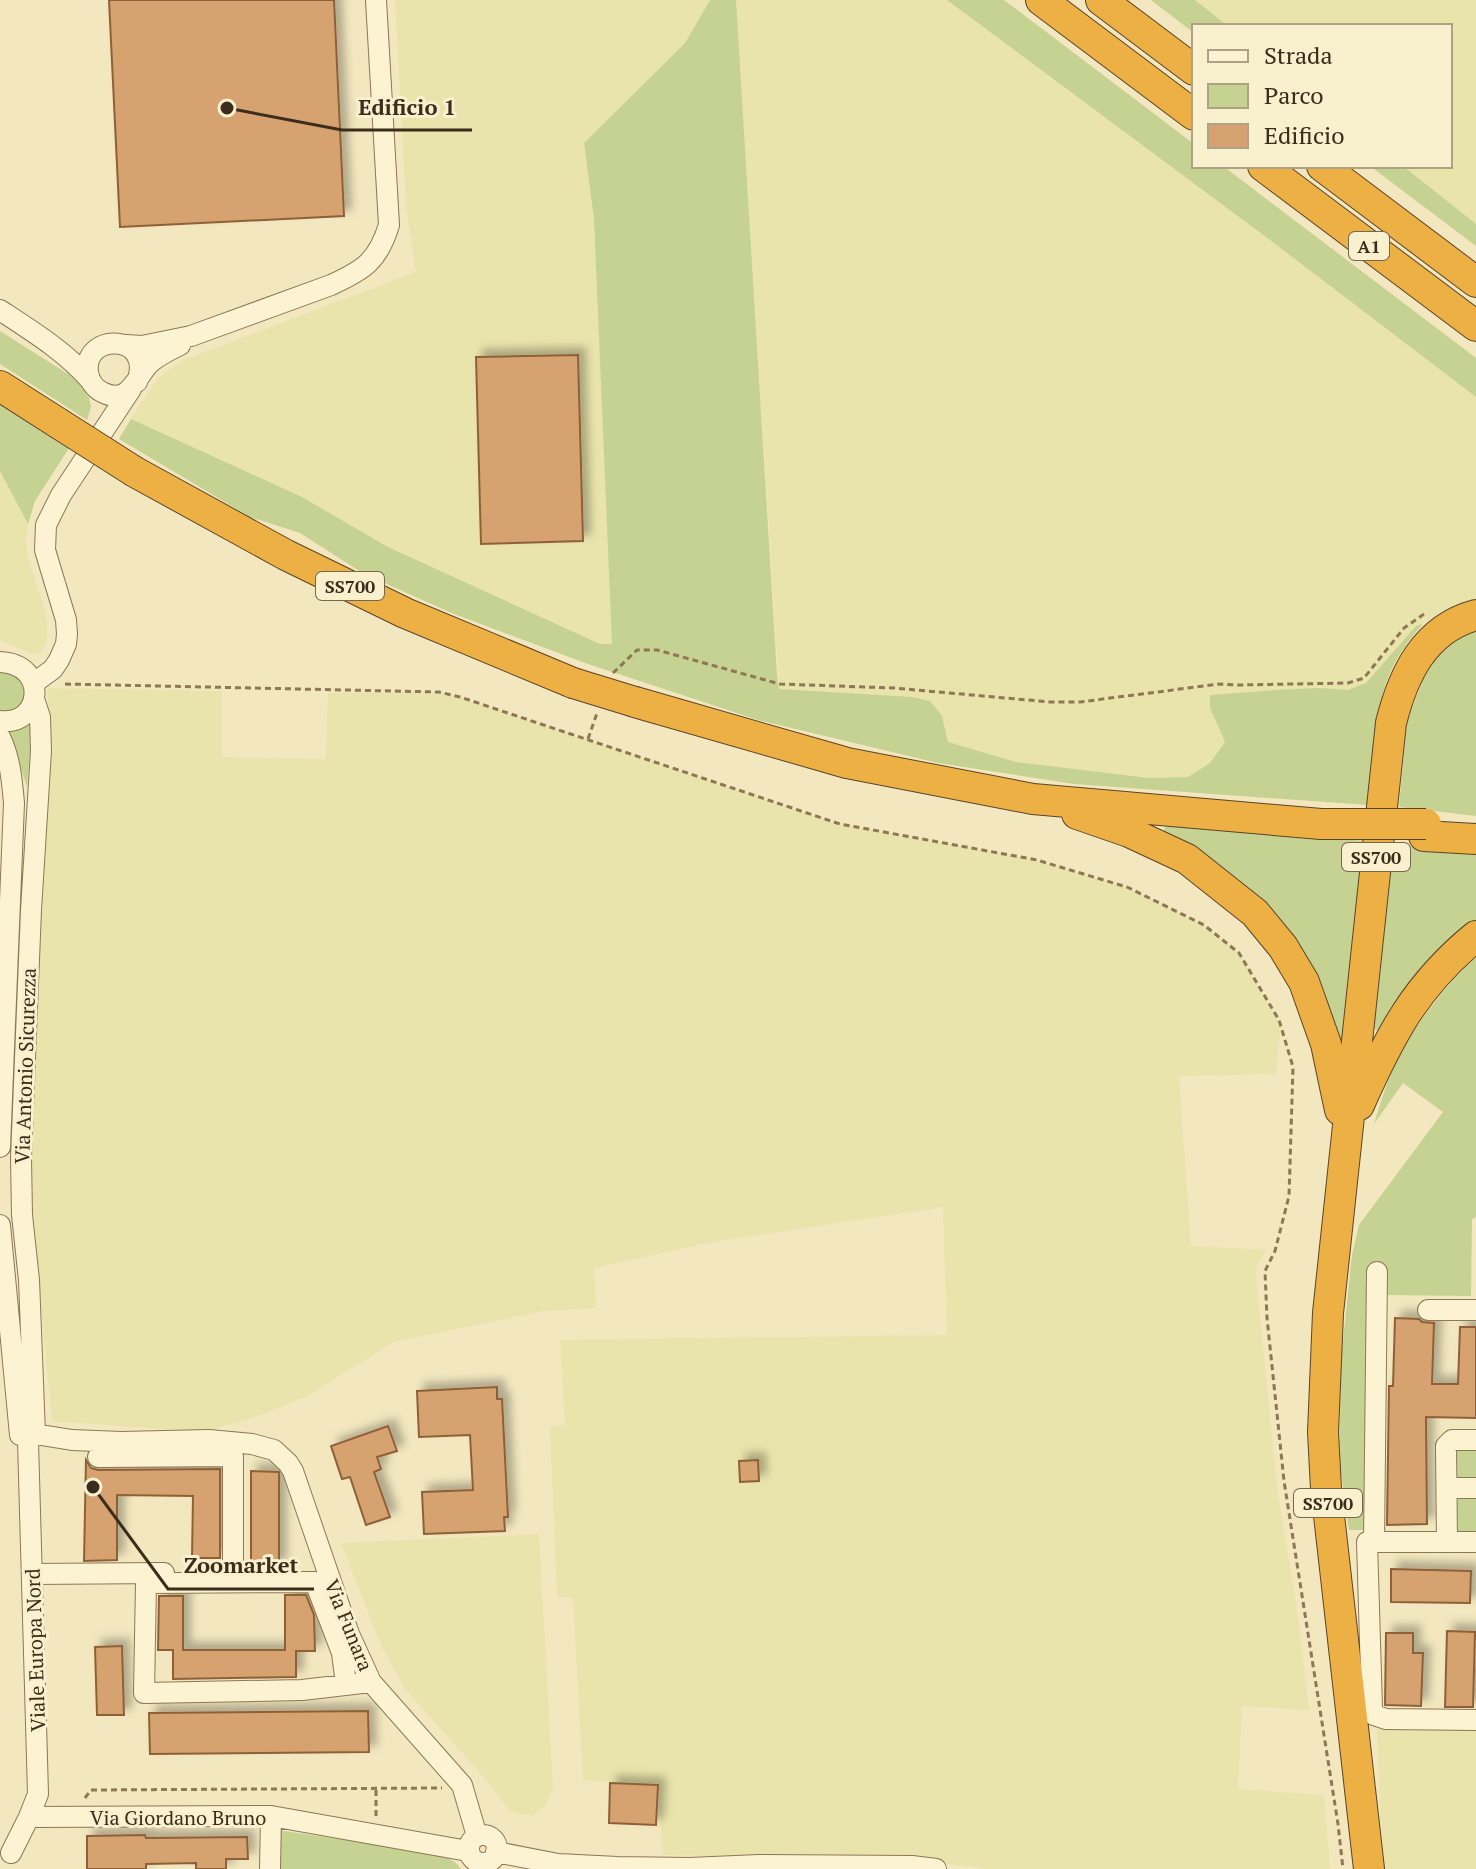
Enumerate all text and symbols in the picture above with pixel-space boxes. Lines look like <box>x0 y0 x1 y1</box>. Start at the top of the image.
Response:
legend <box>1192 24 1452 168</box>
text: Strada <box>1264 39 1333 71</box>
text: Parco <box>1264 79 1324 111</box>
callout: Edificio 1 <box>342 84 472 130</box>
text: Edificio 1 <box>358 92 456 121</box>
text: Edificio <box>1264 119 1345 151</box>
road number: A1 <box>1349 232 1389 260</box>
road number: SS700 <box>316 572 384 600</box>
road number: SS700 <box>1342 843 1410 871</box>
street label: Via Antonio Sicurezza <box>8 967 42 1165</box>
road number: SS700 <box>1294 1489 1362 1517</box>
callout: Zoomarket <box>168 1543 314 1589</box>
text: Zoomarket <box>184 1550 299 1579</box>
street label: Viale Europa Nord <box>19 1568 51 1732</box>
street label: Via Funara <box>318 1575 380 1675</box>
street label: Via Giordano Bruno <box>90 1804 266 1831</box>

